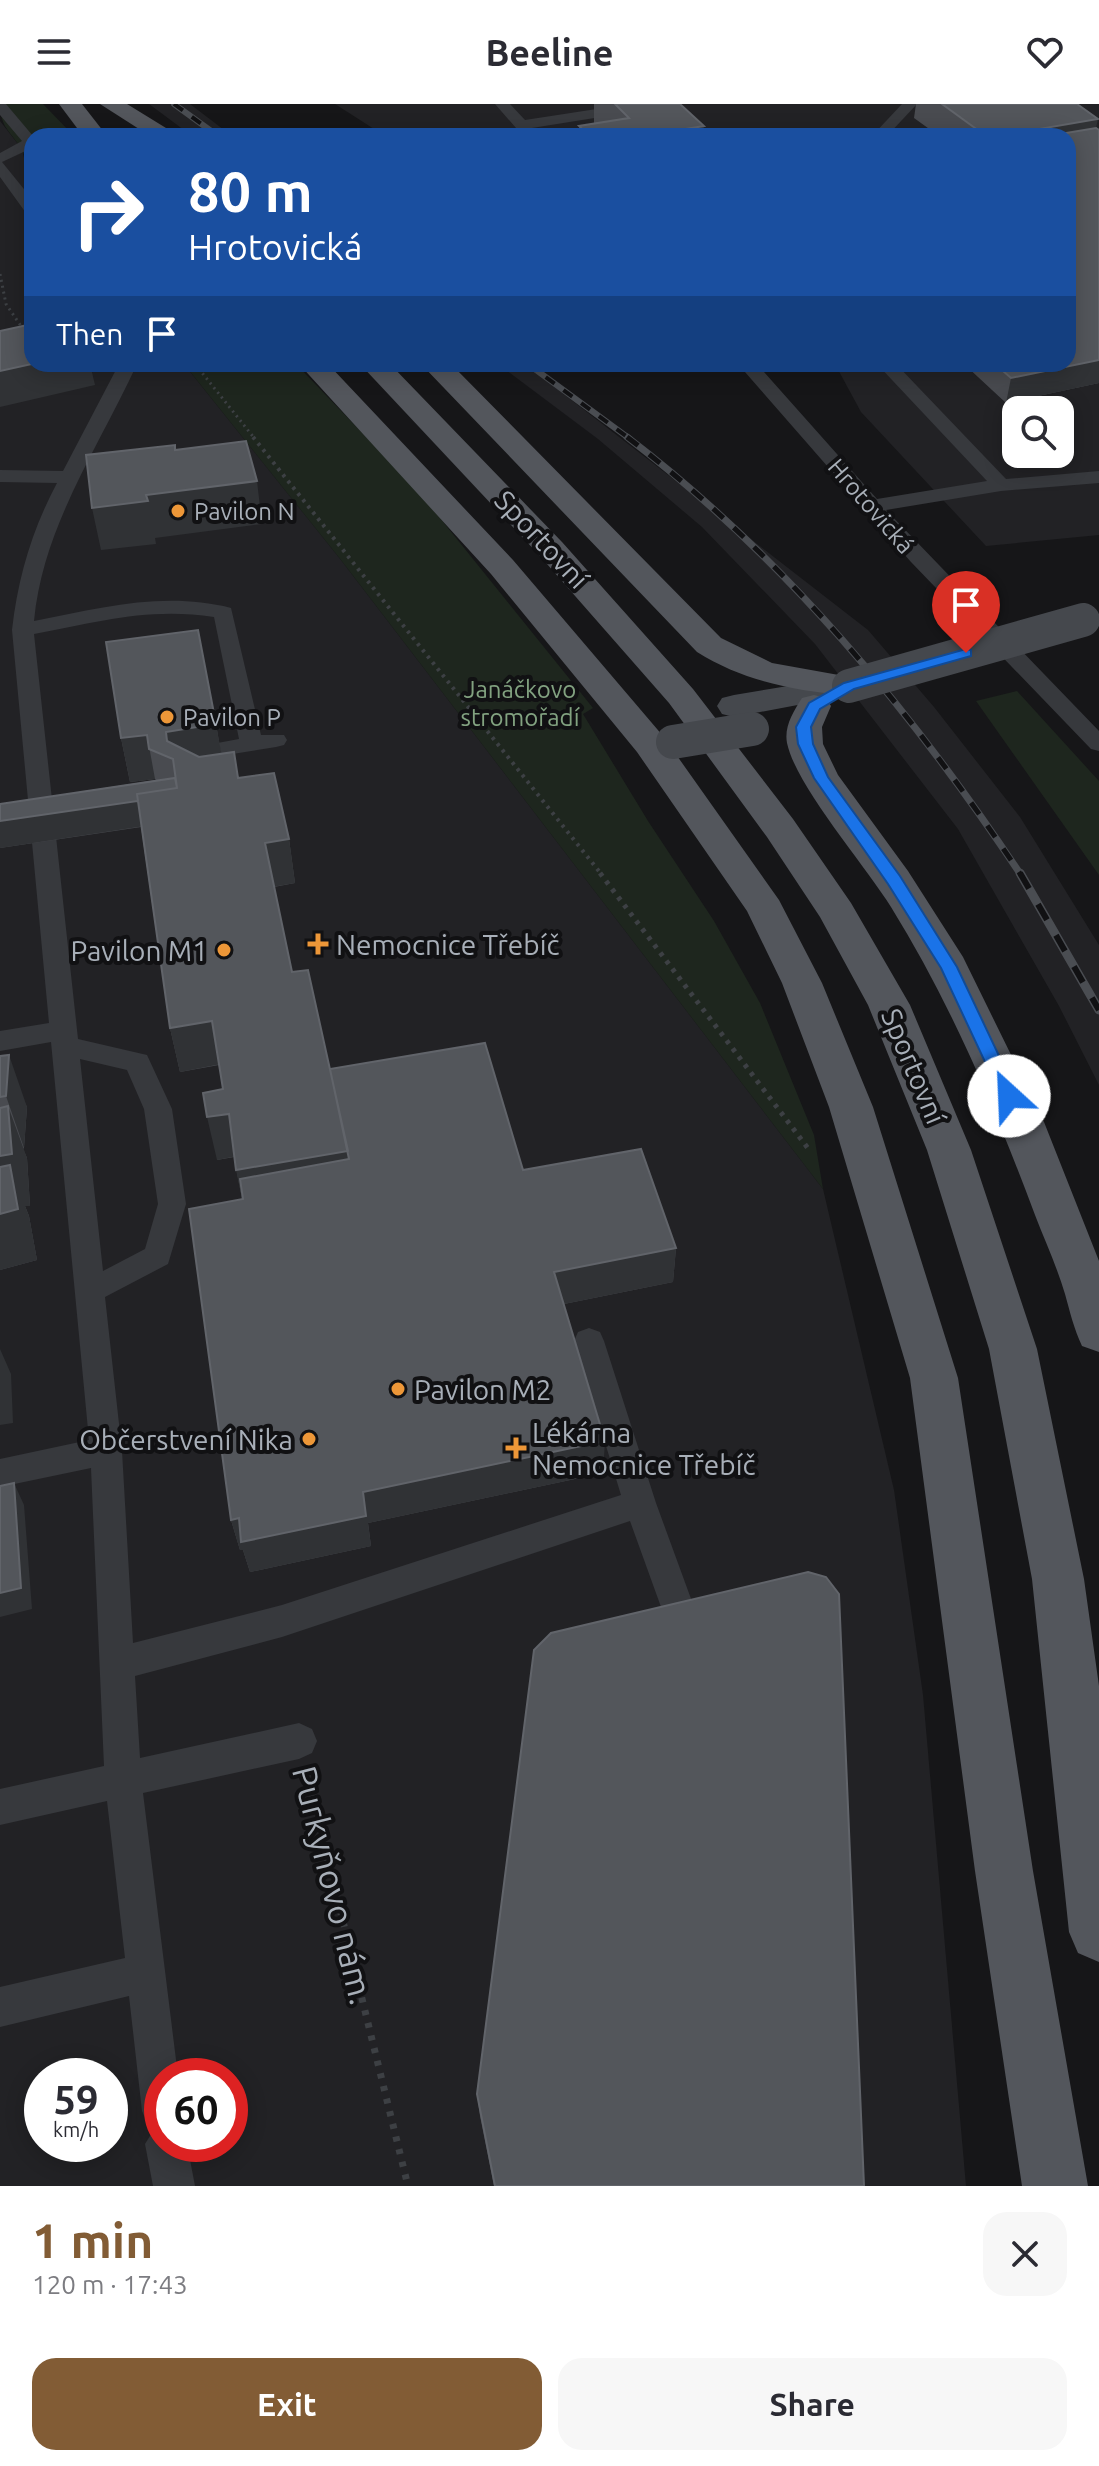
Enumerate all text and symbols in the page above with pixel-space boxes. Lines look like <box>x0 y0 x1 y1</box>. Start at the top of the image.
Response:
icon: menu <box>32 30 76 74</box>
icon: heart <box>1023 30 1067 74</box>
text: Beeline <box>485 32 614 73</box>
icon: right <box>56 160 160 264</box>
text: 80 m <box>188 160 313 223</box>
text: Hrotovická <box>188 226 363 267</box>
icon: arrive <box>140 312 184 356</box>
text: Then <box>56 317 124 351</box>
map controls <box>1002 396 1074 468</box>
button: search <box>1002 396 1074 468</box>
street label: Hrotovická <box>823 453 919 559</box>
street label: Sportovní <box>489 484 596 595</box>
place label: Pavilon N <box>194 498 295 525</box>
marker: Pavilon N <box>169 502 187 520</box>
pin <box>932 571 1000 653</box>
icon: arrive <box>944 583 988 627</box>
park label: Janáčkovo stromořadí <box>461 676 581 731</box>
place label: Pavilon P <box>183 704 281 731</box>
marker: Pavilon P <box>158 708 176 726</box>
place label: Nemocnice Třebíč <box>336 929 559 960</box>
marker: Nemocnice Třebíč <box>307 933 329 955</box>
place label: Pavilon M1 <box>70 935 208 966</box>
marker: Pavilon M1 <box>215 941 233 959</box>
street label: Sportovní <box>876 1004 953 1129</box>
position arrow <box>967 1054 1051 1138</box>
place label: Pavilon M2 <box>414 1374 552 1405</box>
marker: Pavilon M2 <box>389 1380 407 1398</box>
place label: Lékárna Nemocnice Třebíč <box>532 1417 755 1480</box>
place label: Občerstvení Nika <box>79 1424 293 1455</box>
marker: Občerstvení Nika <box>300 1430 318 1448</box>
marker: Lékárna Nemocnice Třebíč <box>507 1439 525 1457</box>
street label: Purkyňovo nám. <box>286 1762 382 2008</box>
speed limit sign: 60 <box>144 2058 248 2162</box>
text: 59 <box>53 2077 99 2122</box>
text: km/h <box>53 2118 99 2141</box>
button: close <box>983 2212 1067 2296</box>
text: 1 min <box>32 2213 153 2267</box>
text: 120 m · 17:43 <box>32 2270 188 2299</box>
button: Exit <box>32 2358 542 2450</box>
button: Share <box>558 2358 1067 2450</box>

